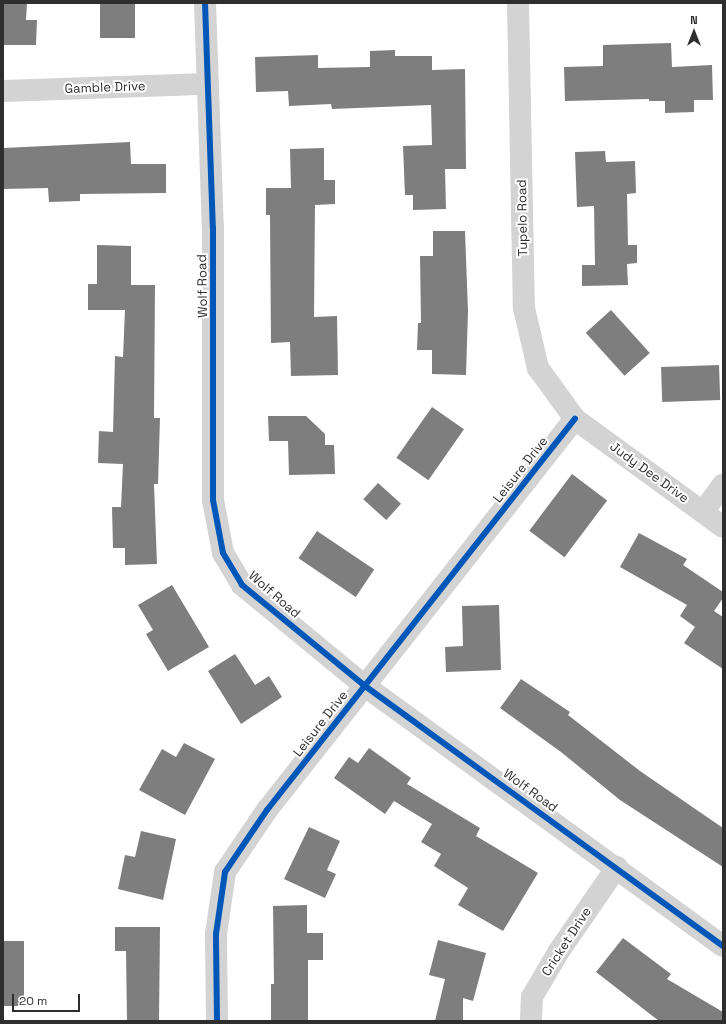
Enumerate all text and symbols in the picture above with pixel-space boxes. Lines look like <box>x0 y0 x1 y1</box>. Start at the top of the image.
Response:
north arrow <box>674 12 714 52</box>
text: N <box>690 13 698 27</box>
street label: Gamble Drive <box>64 79 146 97</box>
street label: Tupelo Road <box>515 179 531 257</box>
street label: Wolf Road <box>195 254 211 318</box>
street label: Leisure Drive <box>490 434 552 506</box>
street label: Judy Dee Drive <box>607 439 691 507</box>
street label: Wolf Road <box>245 568 303 622</box>
street label: Leisure Drive <box>290 688 352 760</box>
street label: Wolf Road <box>500 766 560 816</box>
street label: Cricket Drive <box>539 905 595 979</box>
scale bar <box>14 986 82 1012</box>
text: 20 m <box>19 993 47 1009</box>

